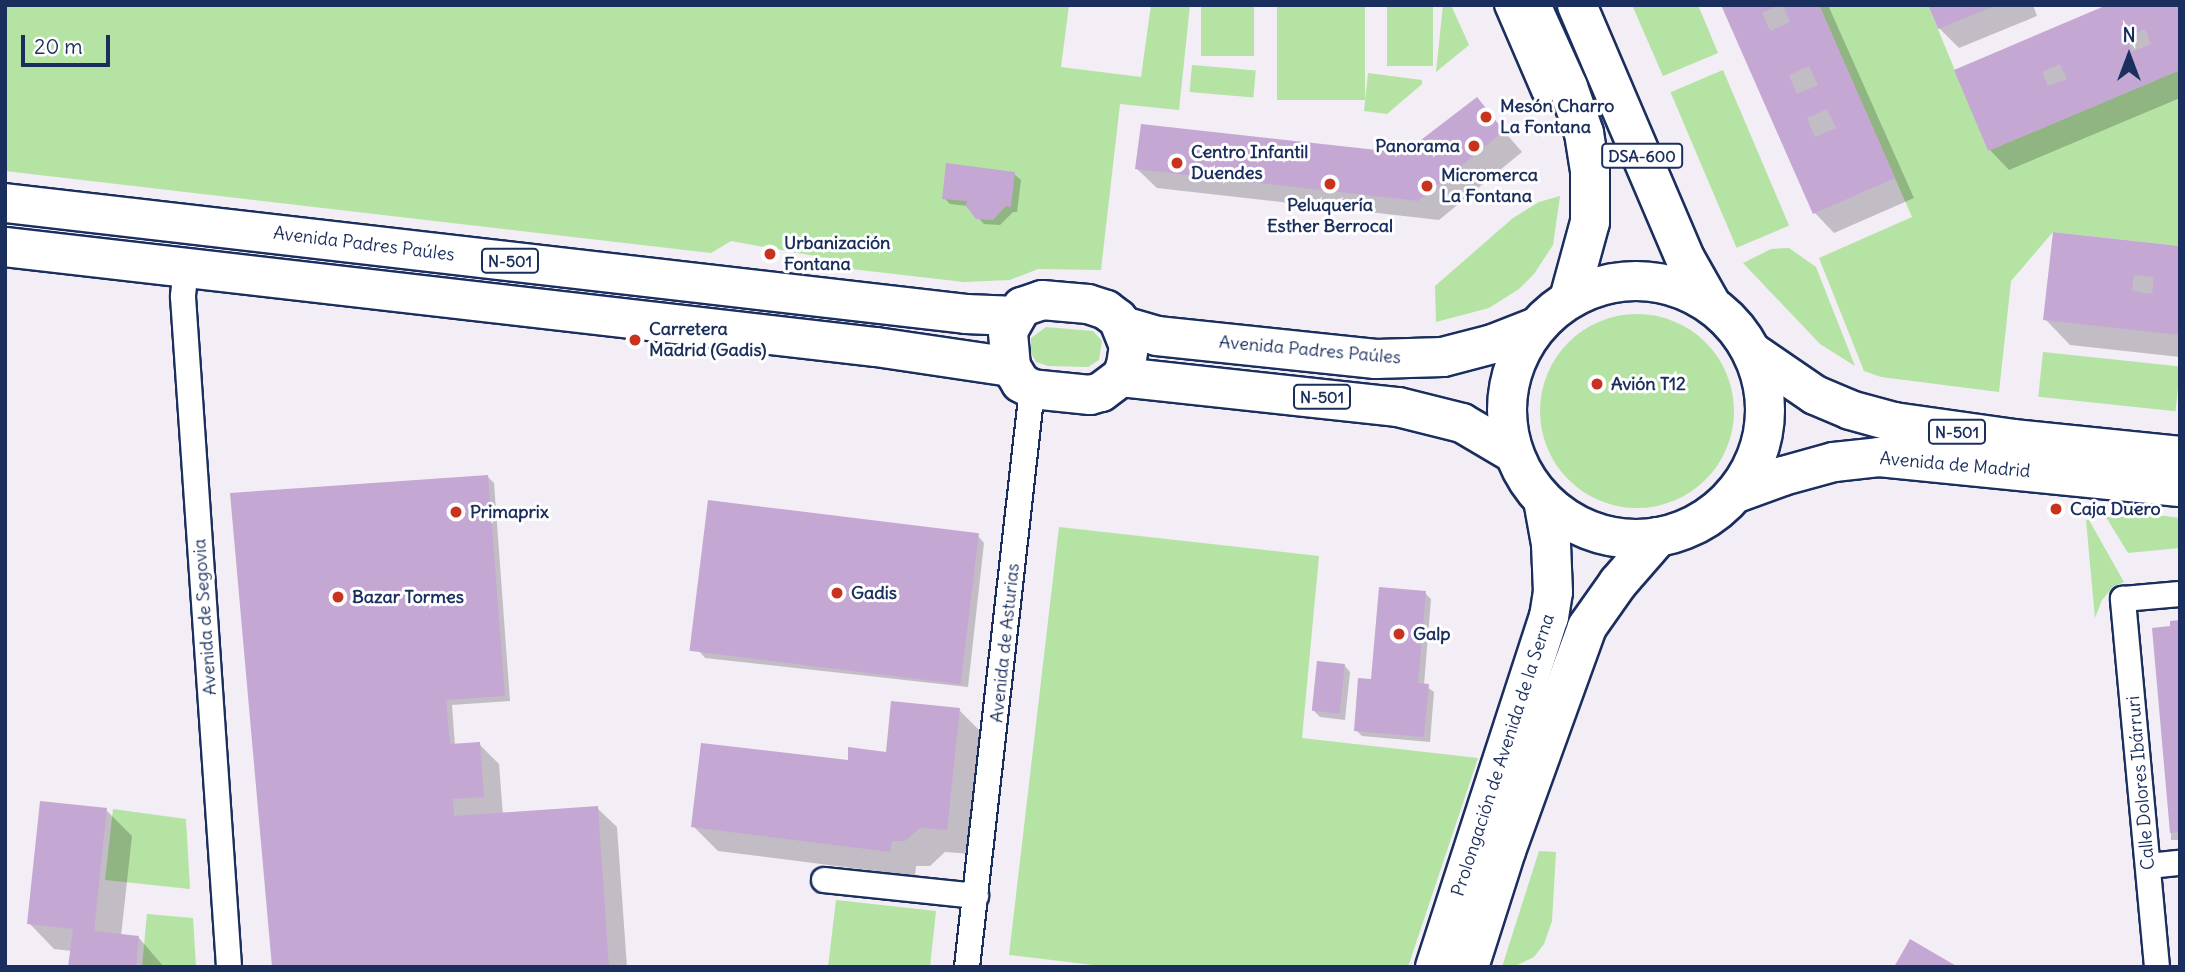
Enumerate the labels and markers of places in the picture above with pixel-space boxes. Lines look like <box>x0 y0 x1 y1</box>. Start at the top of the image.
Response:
place label: Mesón Charro La Fontana <box>1500 96 1614 138</box>
marker: Mesón Charro La Fontana <box>1478 109 1494 125</box>
place label: Panorama <box>1375 135 1460 157</box>
marker: Panorama <box>1466 138 1482 154</box>
place label: Centro Infantil Duendes <box>1191 142 1308 184</box>
marker: Centro Infantil Duendes <box>1169 155 1185 171</box>
place label: Micromerca La Fontana <box>1441 165 1538 208</box>
marker: Peluquería Esther Berrocal <box>1322 176 1338 192</box>
marker: Micromerca La Fontana <box>1419 178 1435 194</box>
place label: Peluquería Esther Berrocal <box>1267 195 1393 238</box>
place label: Urbanización Fontana <box>784 233 891 276</box>
marker: Urbanización Fontana <box>762 246 778 262</box>
place label: Carretera Madrid (Gadis) <box>649 319 766 362</box>
marker: Carretera Madrid (Gadis) <box>627 332 643 348</box>
place label: Avión T12 <box>1611 373 1686 395</box>
marker: Avión T12 <box>1589 376 1605 392</box>
place label: Caja Duero <box>2070 498 2161 520</box>
place label: Primaprix <box>470 501 549 523</box>
marker: Caja Duero <box>2048 501 2064 517</box>
marker: Primaprix <box>448 504 464 520</box>
place label: Gadis <box>851 582 897 604</box>
marker: Gadis <box>829 585 845 601</box>
place label: Bazar Tormes <box>352 586 464 608</box>
marker: Bazar Tormes <box>330 589 346 605</box>
place label: Galp <box>1413 623 1451 645</box>
marker: Galp <box>1391 626 1407 642</box>

